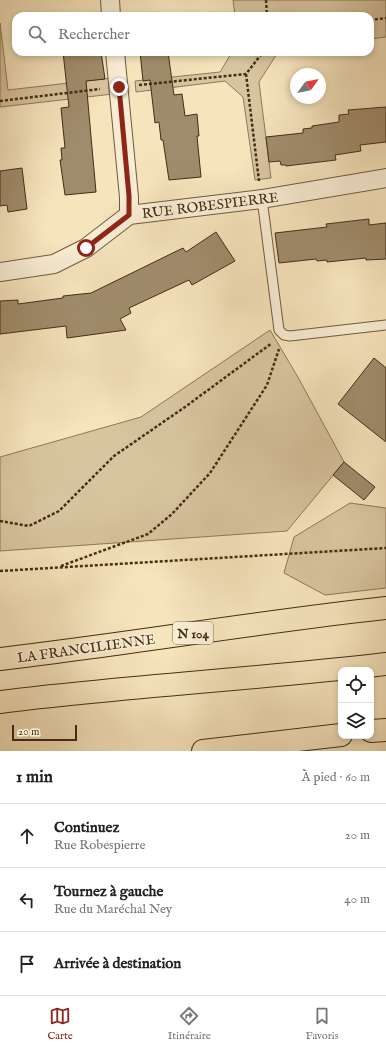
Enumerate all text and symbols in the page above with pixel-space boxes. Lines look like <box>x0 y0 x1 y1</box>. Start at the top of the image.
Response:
search box <box>12 12 374 56</box>
icon: search <box>26 23 48 45</box>
text: Rechercher <box>58 25 130 44</box>
north arrow <box>290 68 326 104</box>
route end <box>110 78 128 96</box>
street label: RUE ROBESPIERRE <box>141 189 280 223</box>
route start <box>77 239 95 257</box>
road number: N 104 <box>173 622 213 644</box>
street label: LA FRANCILIENNE <box>16 630 157 668</box>
map controls <box>338 667 374 739</box>
button: locate <box>338 667 374 703</box>
button: layers <box>338 703 374 739</box>
scale bar <box>12 723 77 742</box>
text: 20 m <box>18 725 39 739</box>
text: 1 min <box>16 767 53 788</box>
text: À pied · 60 m <box>302 769 370 786</box>
text: Continuez <box>54 818 119 837</box>
icon: ahead <box>16 825 38 847</box>
text: 20 m <box>345 827 370 844</box>
text: Rue Robespierre <box>54 837 146 854</box>
text: Tournez à gauche <box>54 882 163 901</box>
icon: left <box>16 889 38 911</box>
text: 40 m <box>344 891 370 908</box>
text: Rue du Maréchal Ney <box>54 901 172 918</box>
icon: arrive <box>16 953 38 975</box>
text: Arrivée à destination <box>54 954 181 973</box>
tab: Carte <box>47 1005 73 1043</box>
tab: Itinéraire <box>168 1005 211 1043</box>
tab: Favoris <box>306 1005 339 1043</box>

